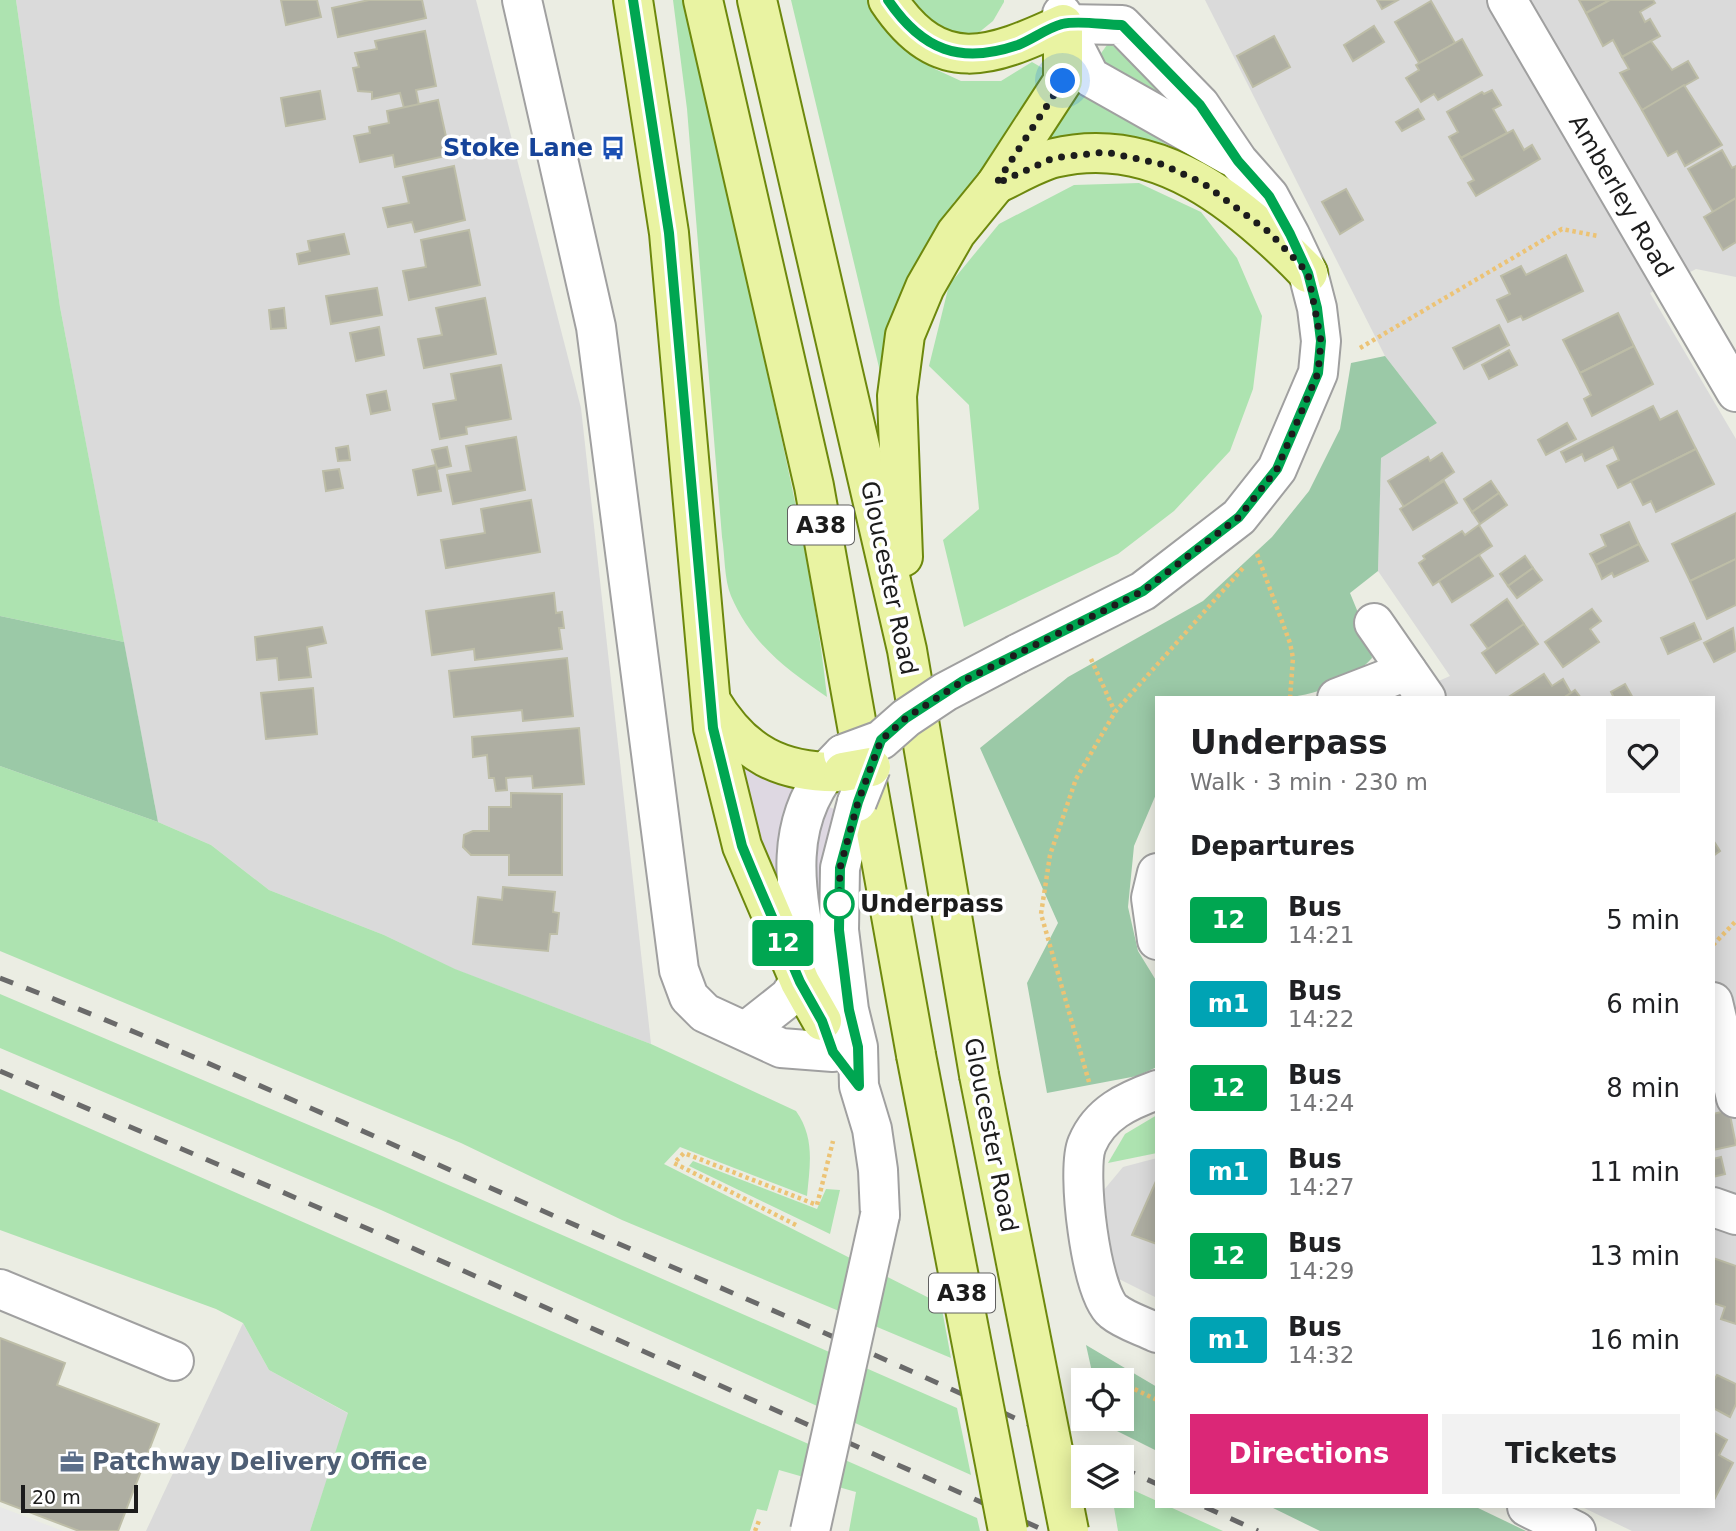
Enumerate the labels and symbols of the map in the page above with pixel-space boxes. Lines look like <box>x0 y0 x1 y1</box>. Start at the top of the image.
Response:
your location <box>1045 63 1080 98</box>
street label: Amberley Road <box>1563 110 1679 282</box>
place label: Stoke Lane <box>443 134 593 162</box>
bus stop icon: Stoke Lane <box>599 134 627 162</box>
street label: Gloucester Road <box>855 478 923 678</box>
road number: A38 <box>788 505 854 544</box>
marker: Underpass <box>824 889 854 919</box>
place label: Underpass <box>860 890 1004 918</box>
line badge: 12 <box>752 920 814 966</box>
street label: Gloucester Road <box>958 1035 1024 1235</box>
road number: A38 <box>929 1274 995 1312</box>
office icon: Patchway Delivery Office <box>58 1448 86 1476</box>
place label: Patchway Delivery Office <box>92 1448 428 1476</box>
scale bar <box>21 1482 138 1514</box>

